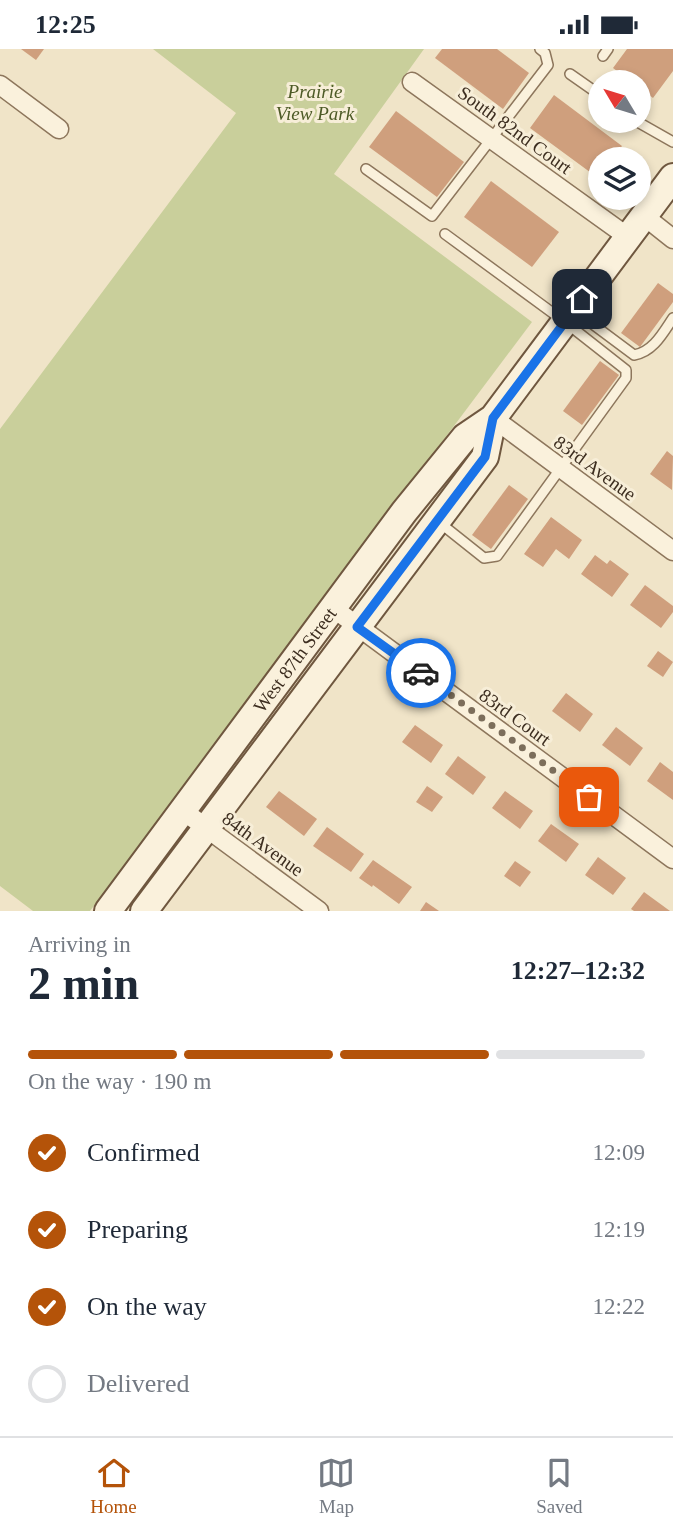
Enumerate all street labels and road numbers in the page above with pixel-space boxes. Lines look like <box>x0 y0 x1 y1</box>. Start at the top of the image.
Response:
street label: South 82nd Court <box>454 82 576 179</box>
street label: 83rd Avenue <box>550 431 640 505</box>
street label: West 87th Street <box>249 603 341 716</box>
street label: 83rd Court <box>475 684 555 750</box>
street label: 84th Avenue <box>218 808 308 880</box>

